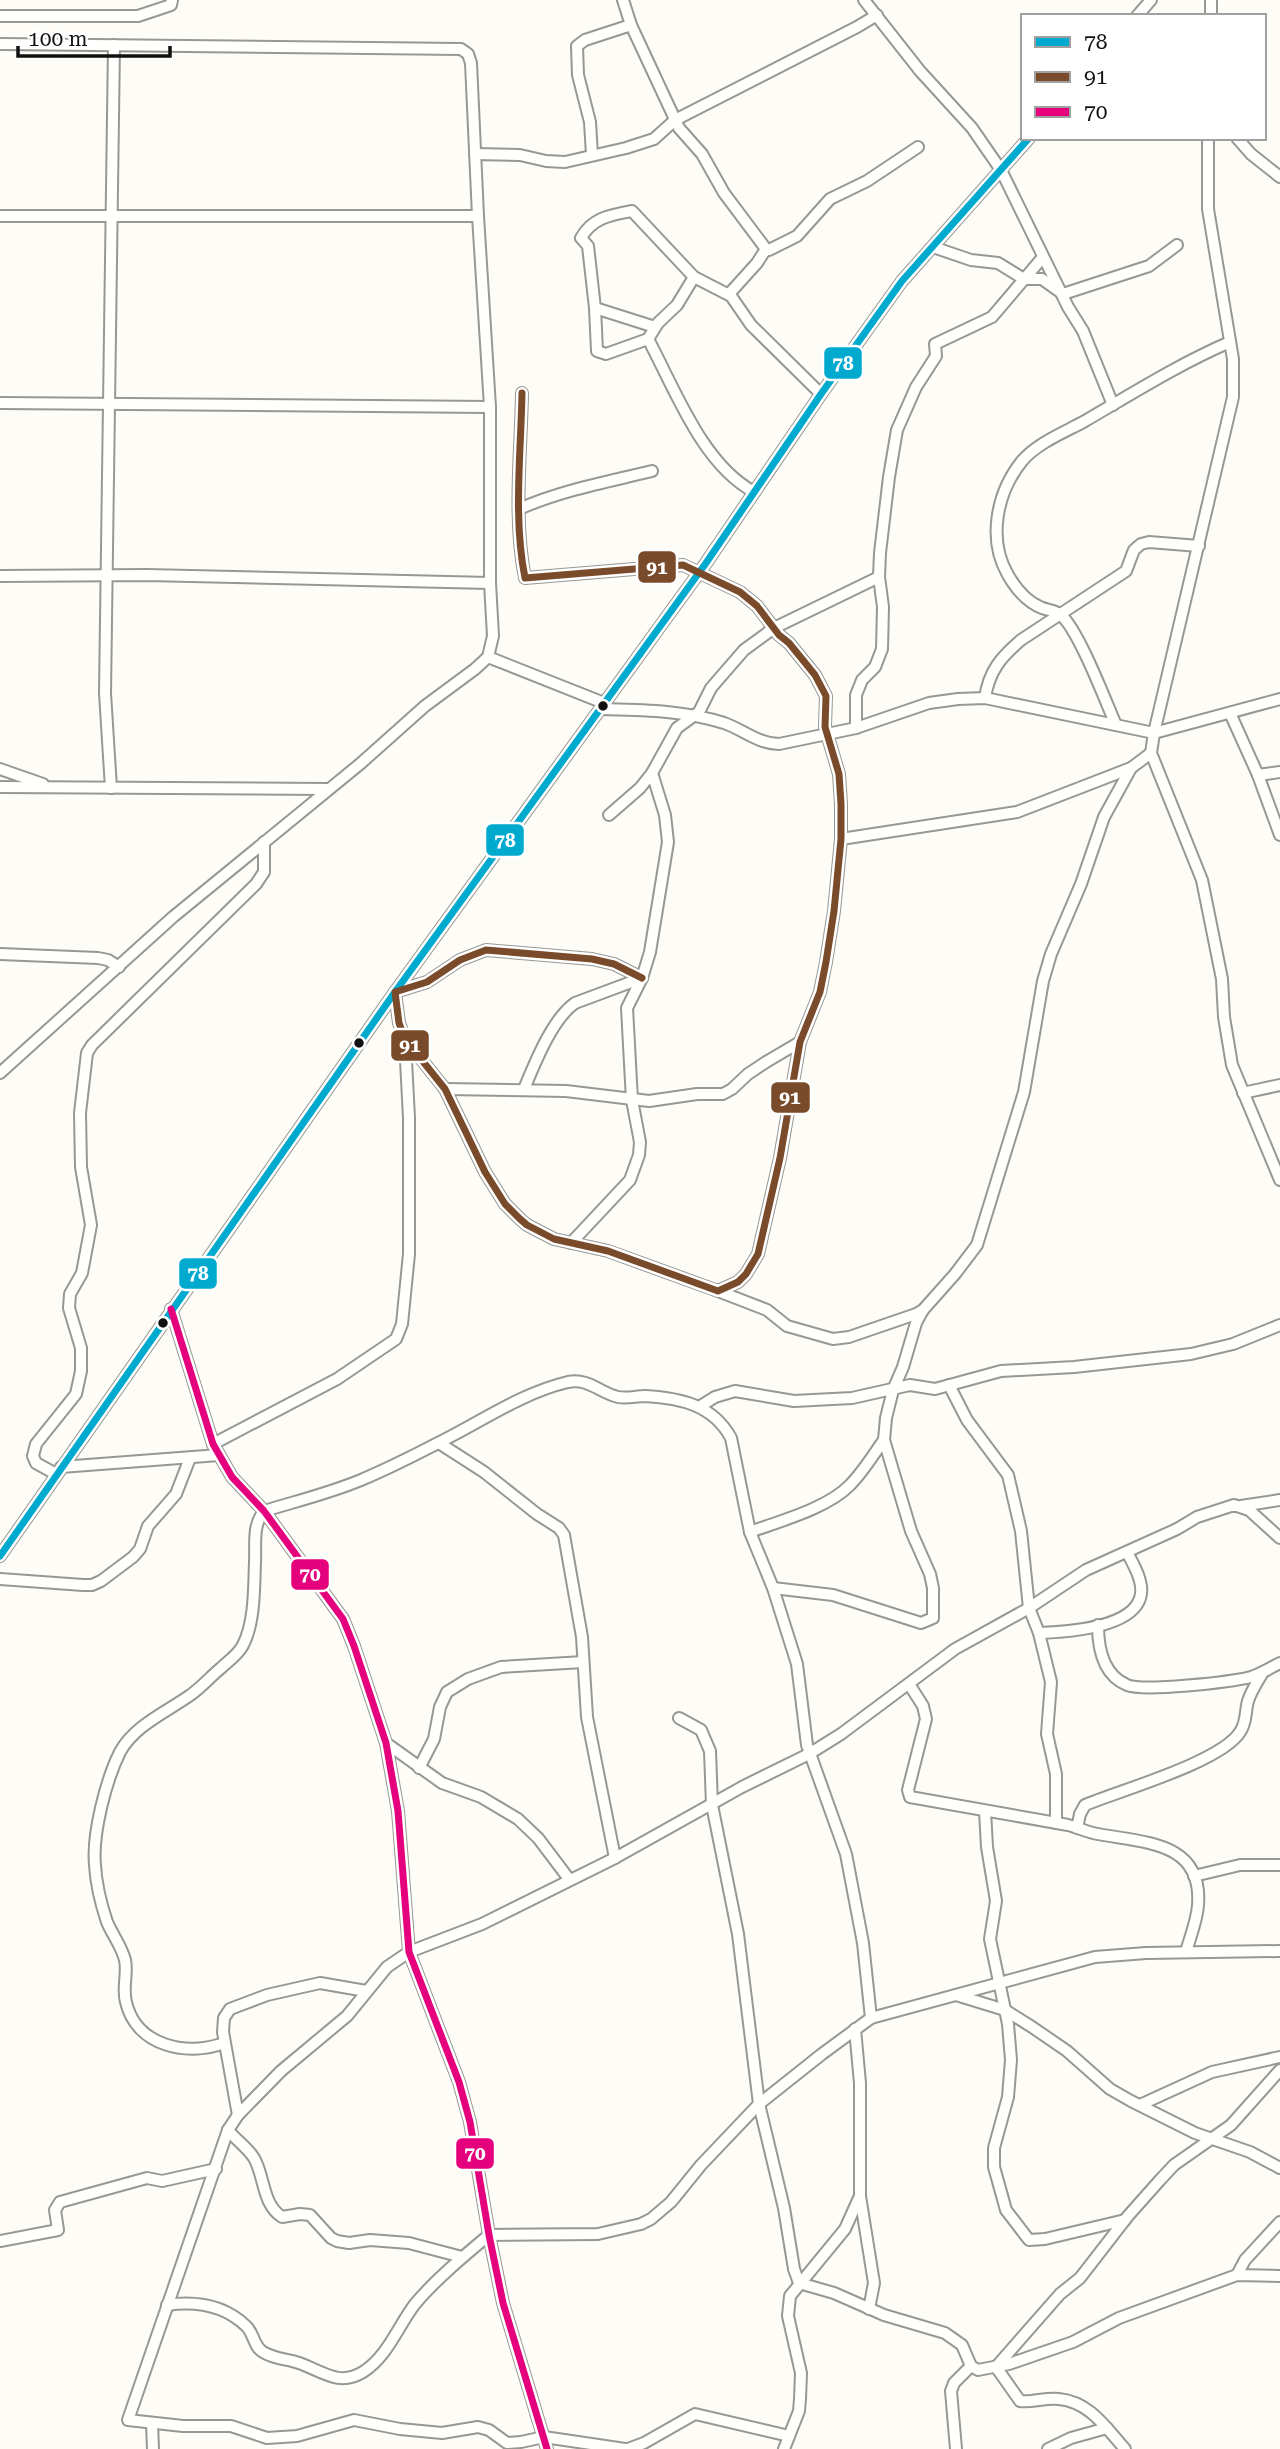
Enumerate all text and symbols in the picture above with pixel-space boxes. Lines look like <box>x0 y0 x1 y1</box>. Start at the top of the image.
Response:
scale bar <box>18 14 170 58</box>
legend <box>1021 14 1266 140</box>
text: 100 m <box>28 27 88 51</box>
text: 78 <box>1084 30 1108 54</box>
text: 91 <box>1084 65 1108 89</box>
text: 70 <box>1084 100 1108 124</box>
line badge: 78 <box>823 346 863 380</box>
text: 78 <box>832 352 854 375</box>
line badge: 91 <box>637 550 677 584</box>
text: 91 <box>646 556 668 579</box>
unlabelled marker <box>596 699 610 713</box>
line badge: 78 <box>485 823 525 857</box>
text: 78 <box>494 829 516 852</box>
line badge: 91 <box>390 1029 430 1062</box>
text: 91 <box>399 1034 421 1057</box>
unlabelled marker <box>352 1036 366 1050</box>
line badge: 91 <box>770 1081 811 1114</box>
text: 91 <box>779 1086 801 1109</box>
line badge: 78 <box>178 1257 218 1290</box>
text: 78 <box>187 1262 209 1285</box>
unlabelled marker <box>156 1316 170 1330</box>
line badge: 70 <box>290 1558 330 1591</box>
text: 70 <box>299 1563 321 1586</box>
line badge: 70 <box>455 2137 495 2170</box>
text: 70 <box>464 2142 486 2165</box>

